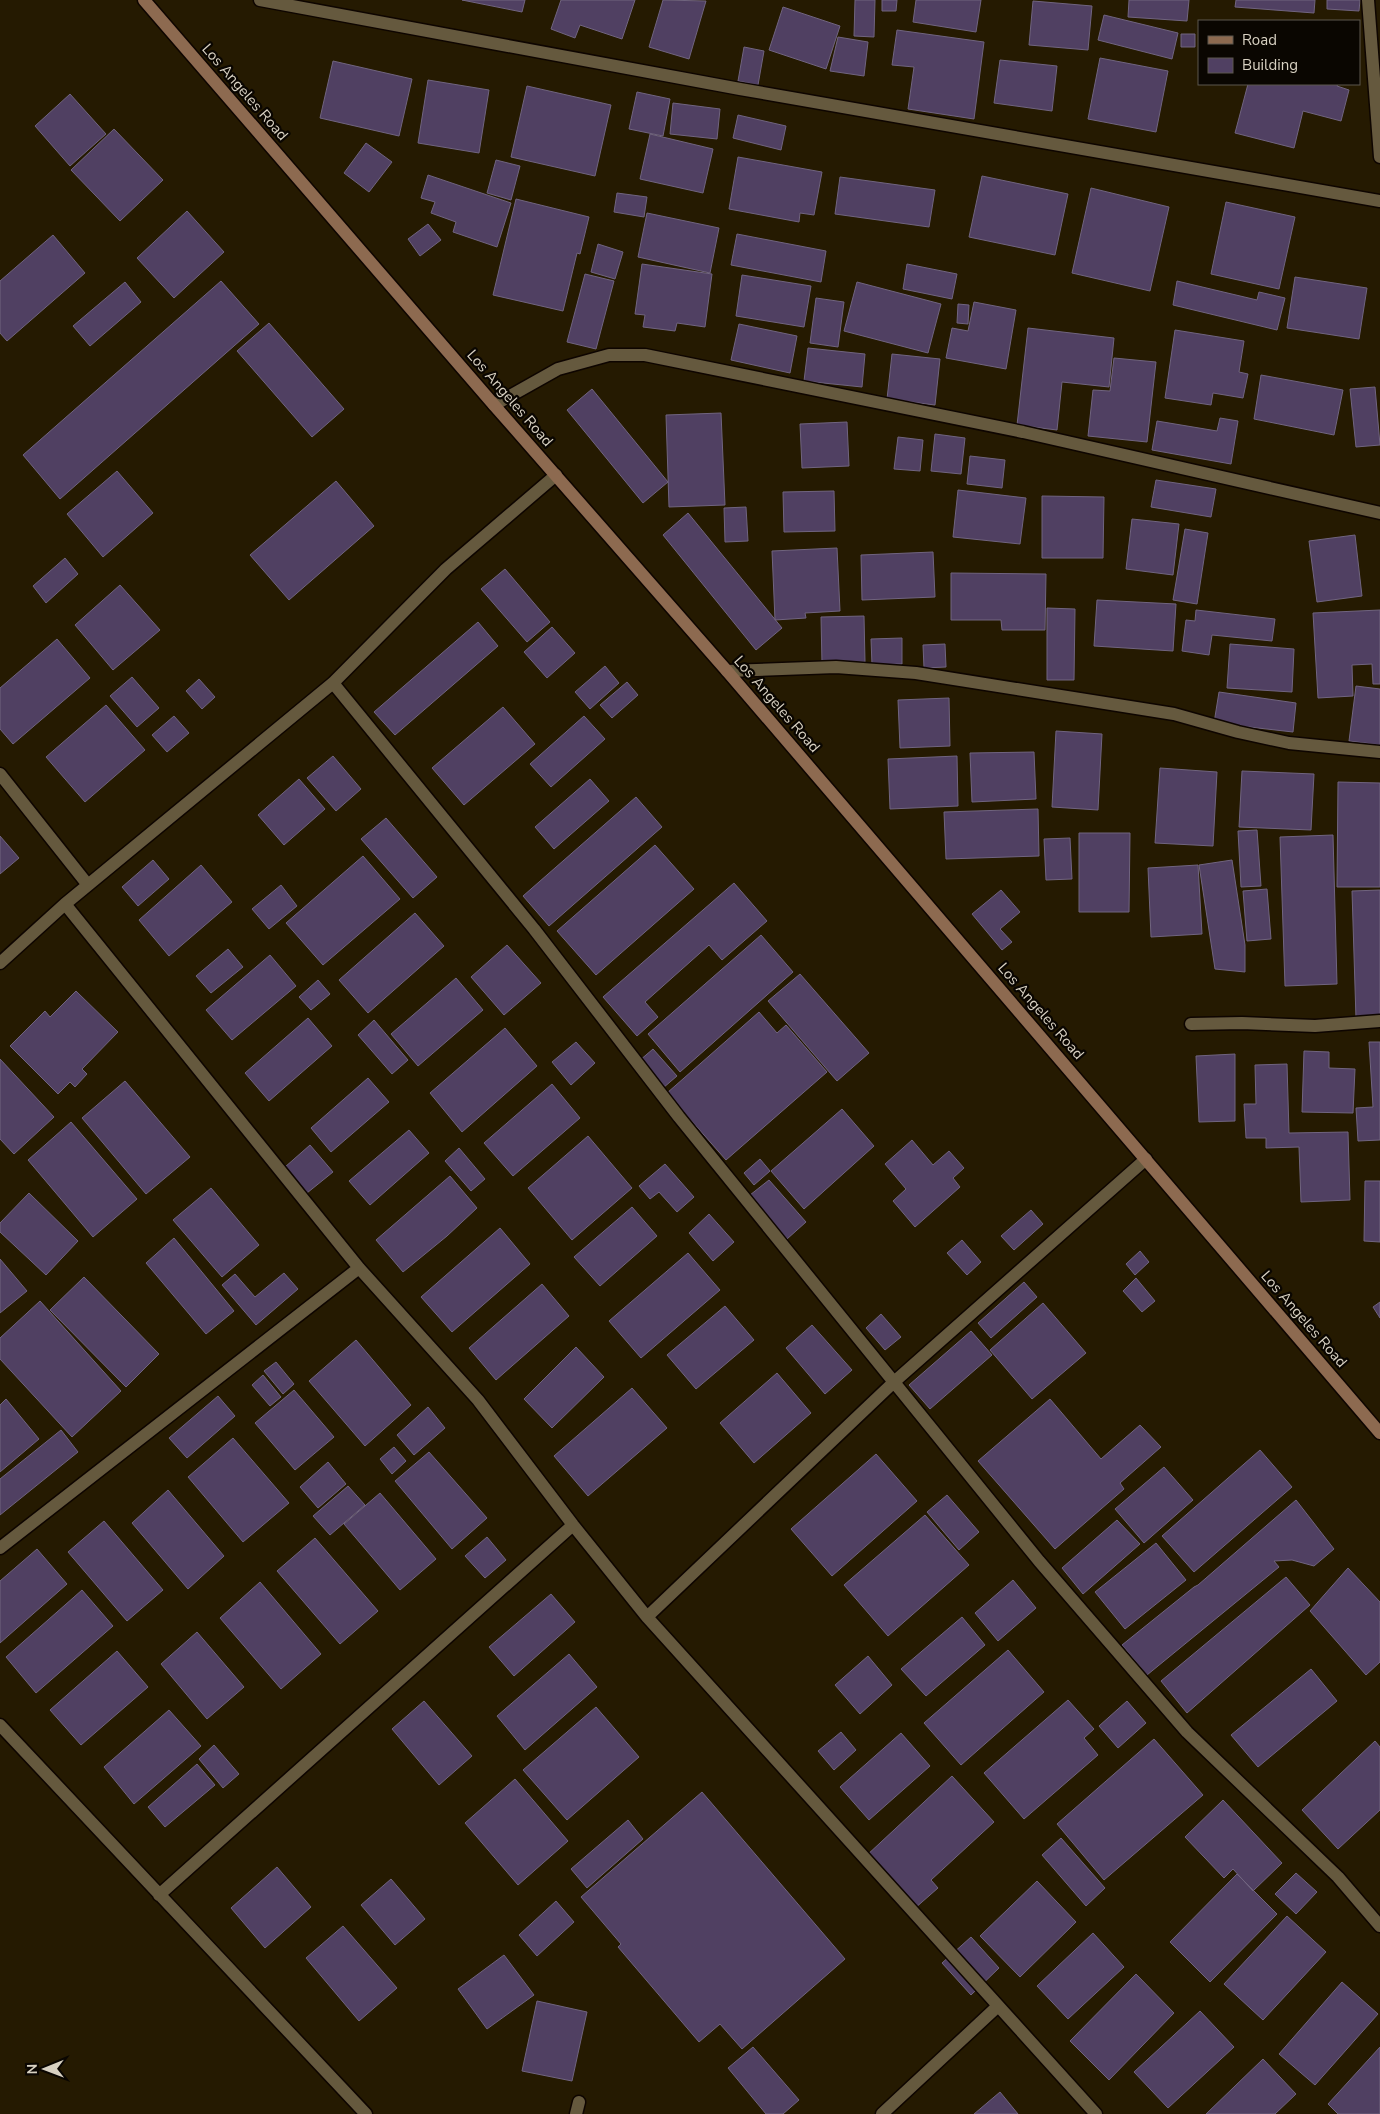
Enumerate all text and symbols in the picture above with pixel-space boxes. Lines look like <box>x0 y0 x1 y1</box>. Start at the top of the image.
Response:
legend <box>1198 20 1360 85</box>
text: Road <box>1242 30 1277 50</box>
street label: Los Angeles Road <box>197 39 293 145</box>
text: Building <box>1242 55 1298 75</box>
street label: Los Angeles Road <box>462 345 558 451</box>
street label: Los Angeles Road <box>729 651 825 757</box>
street label: Los Angeles Road <box>993 958 1089 1064</box>
street label: Los Angeles Road <box>1256 1266 1352 1372</box>
north arrow <box>20 2044 70 2094</box>
text: N <box>23 2064 42 2075</box>

